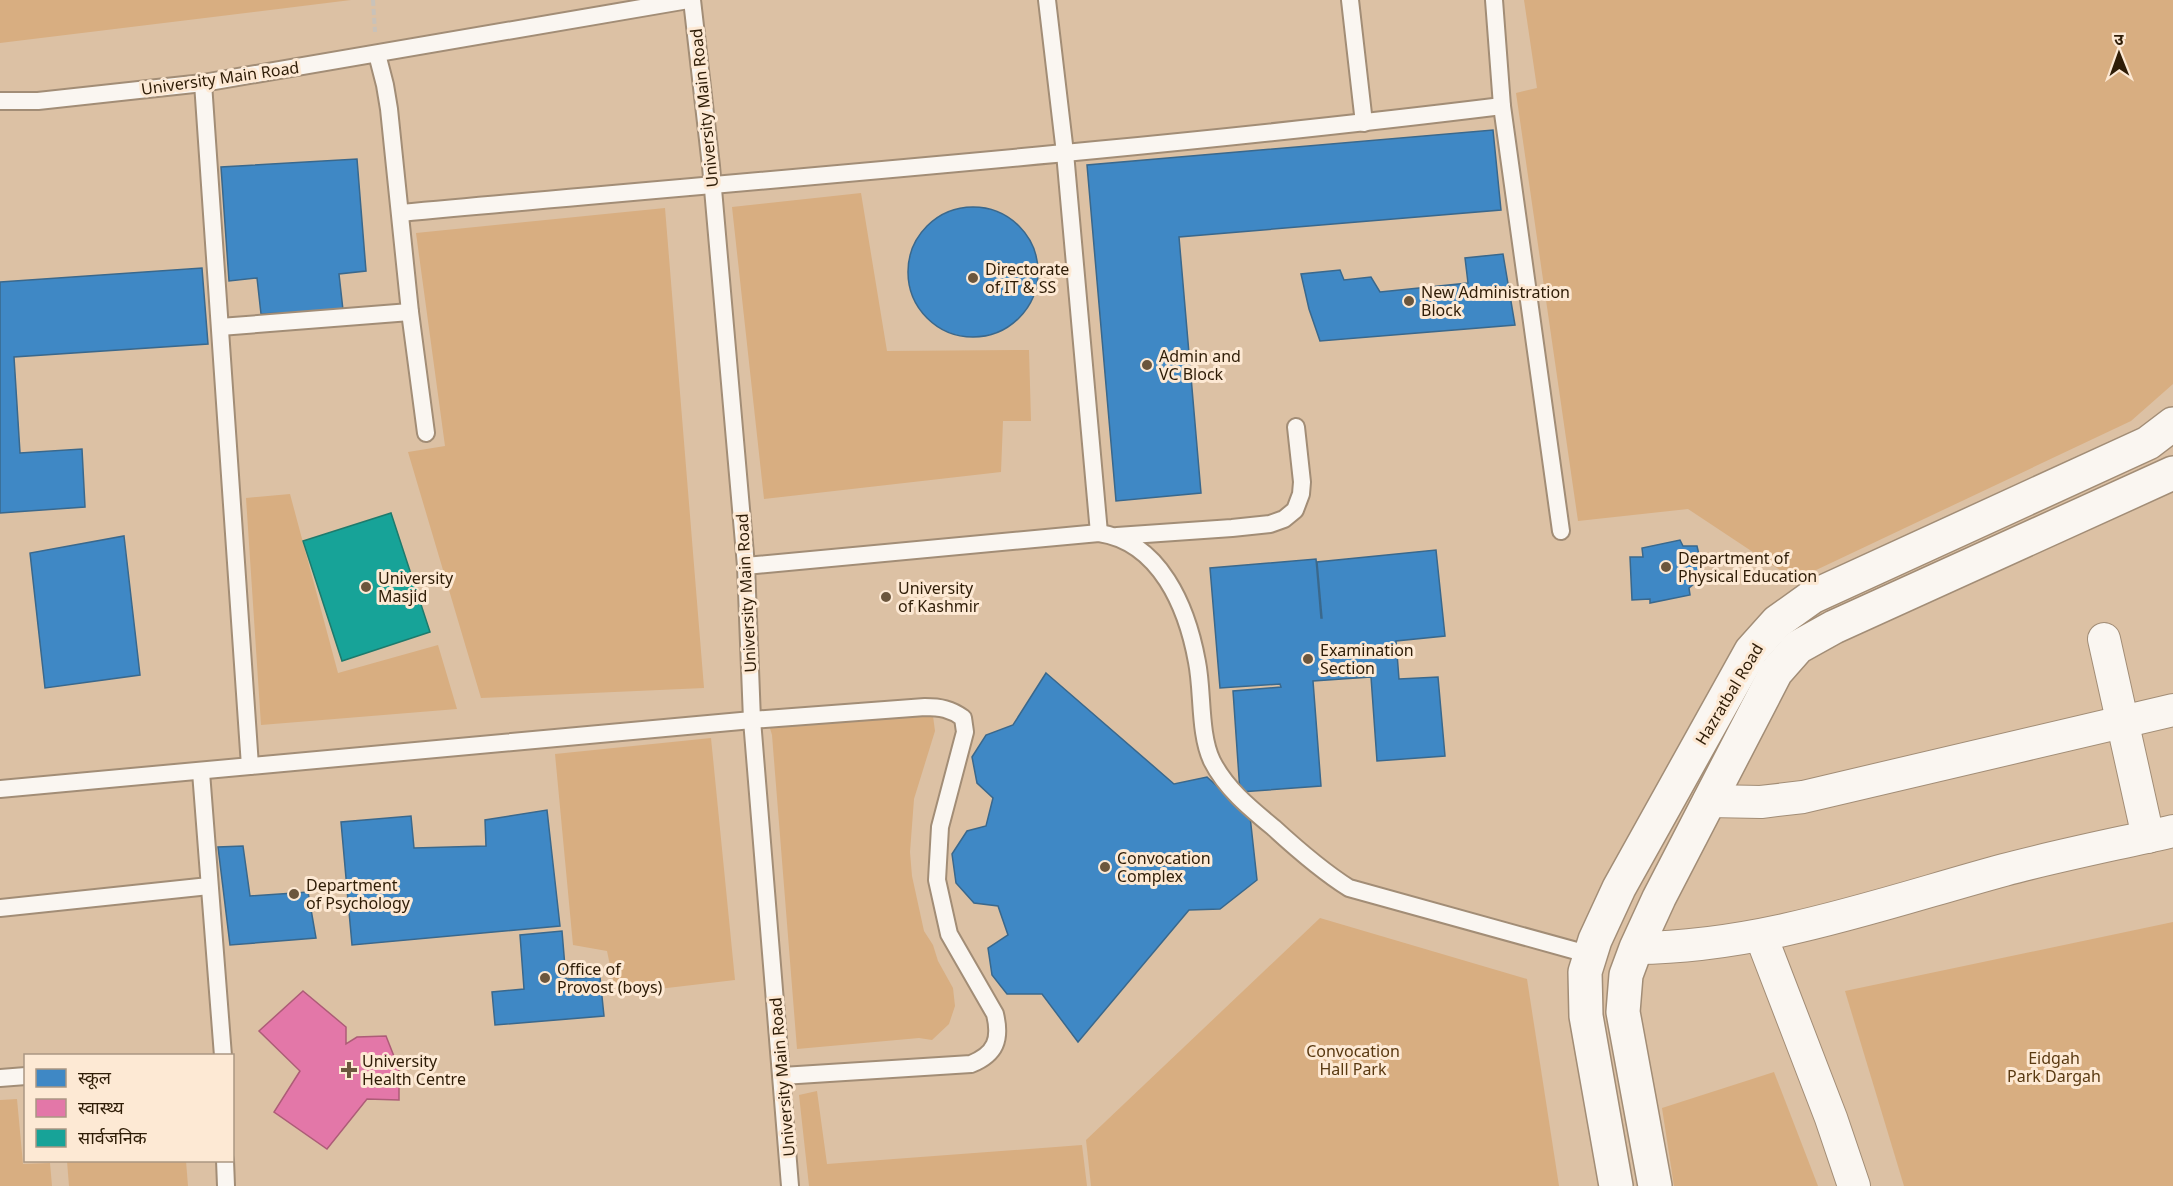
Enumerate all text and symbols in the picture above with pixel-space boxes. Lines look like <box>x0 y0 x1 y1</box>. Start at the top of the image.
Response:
north arrow <box>2089 24 2149 84</box>
street label: University Main Road <box>685 28 723 188</box>
text: उ <box>2114 28 2124 50</box>
street label: University Main Road <box>140 56 300 100</box>
place label: Directorate of IT & SS <box>985 258 1069 298</box>
marker: Directorate of IT & SS <box>966 271 980 285</box>
place label: New Administration Block <box>1421 281 1570 321</box>
marker: New Administration Block <box>1402 294 1416 308</box>
place label: Admin and VC Block <box>1159 345 1241 385</box>
marker: Admin and VC Block <box>1140 358 1154 372</box>
street label: University Main Road <box>731 513 761 673</box>
place label: Department of Physical Education <box>1678 547 1817 587</box>
marker: Department of Physical Education <box>1659 560 1673 574</box>
place label: University Masjid <box>378 567 454 607</box>
place label: University of Kashmir <box>898 577 980 617</box>
marker: University Masjid <box>359 580 373 594</box>
marker: University of Kashmir <box>879 590 893 604</box>
place label: Examination Section <box>1320 639 1414 679</box>
street label: Hazratbal Road <box>1690 639 1768 749</box>
marker: Examination Section <box>1301 652 1315 666</box>
place label: Convocation Complex <box>1117 847 1211 887</box>
marker: Convocation Complex <box>1098 860 1112 874</box>
place label: Department of Psychology <box>306 874 411 914</box>
marker: Department of Psychology <box>287 887 301 901</box>
place label: Office of Provost (boys) <box>557 958 663 998</box>
marker: Office of Provost (boys) <box>538 971 552 985</box>
street label: University Main Road <box>764 997 800 1157</box>
park label: Convocation Hall Park <box>1306 1040 1400 1080</box>
park label: Eidgah Park Dargah <box>2007 1047 2101 1087</box>
place label: University Health Centre <box>362 1050 466 1090</box>
legend <box>24 1054 234 1162</box>
marker: University Health Centre <box>340 1061 358 1079</box>
text: स्कूल <box>78 1065 112 1090</box>
text: स्वास्थ्य <box>78 1095 124 1119</box>
text: सार्वजनिक <box>78 1125 148 1149</box>

